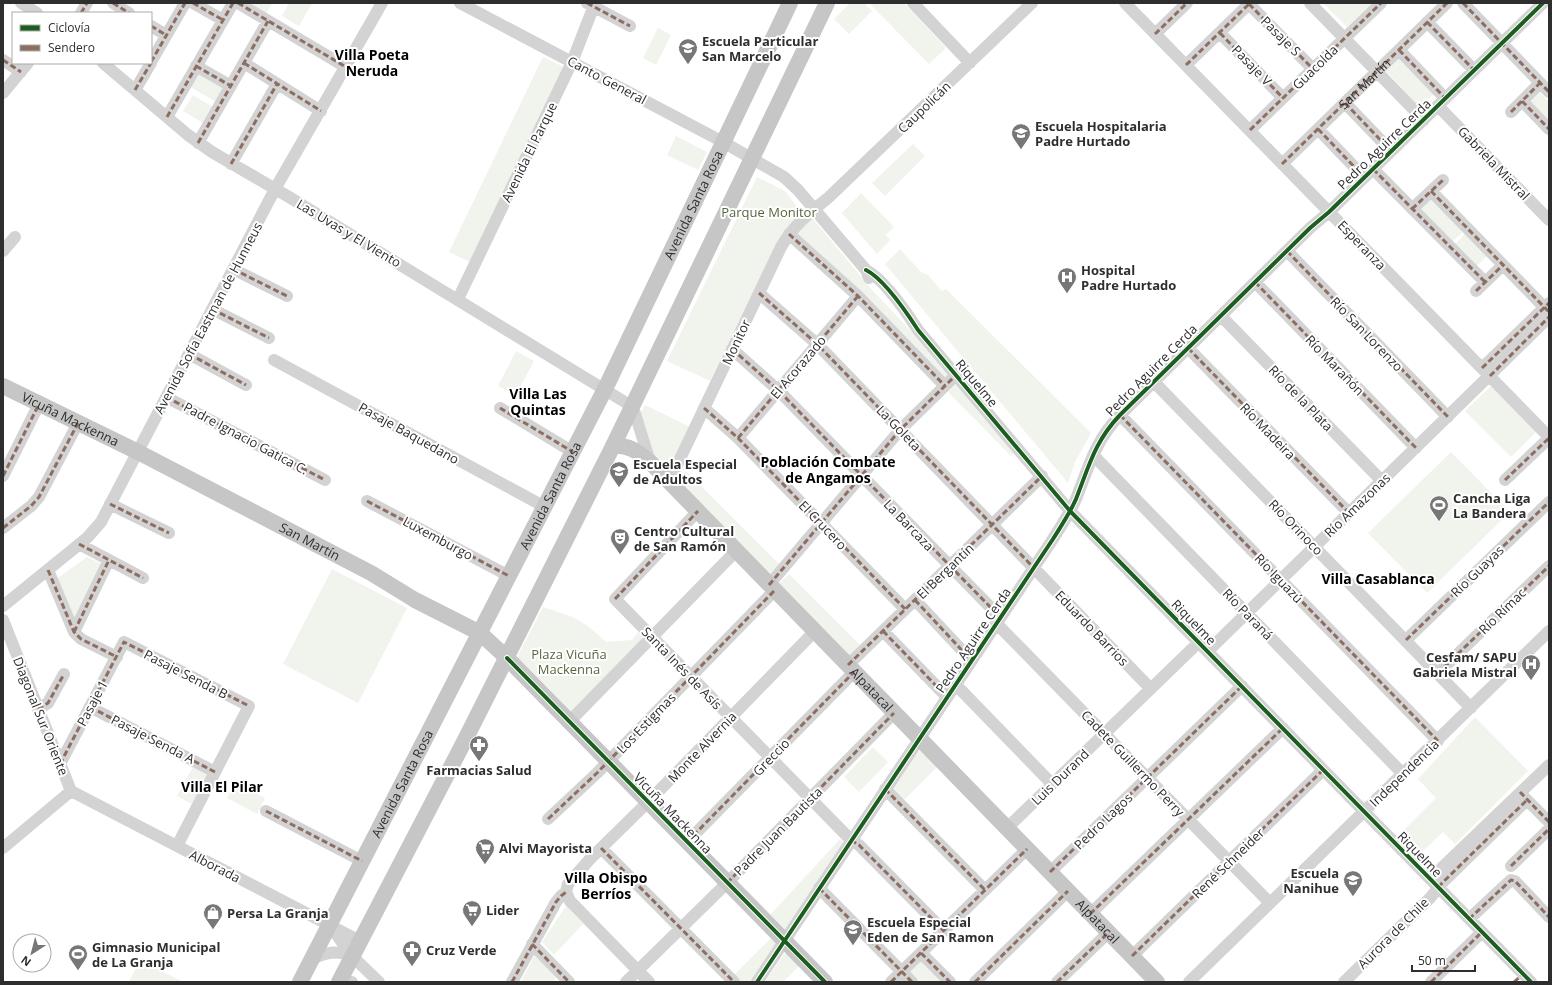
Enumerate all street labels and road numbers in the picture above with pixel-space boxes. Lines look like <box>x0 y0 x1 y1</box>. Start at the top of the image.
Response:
street label: Pasaje S <box>1257 12 1305 60</box>
street label: Pasaje V <box>1228 41 1276 89</box>
street label: Guacolda <box>1288 41 1342 93</box>
street label: Canto General <box>564 52 650 108</box>
street label: San Martín <box>1334 54 1394 113</box>
street label: Caupolicán <box>894 77 954 137</box>
street label: Pedro Aguirre Cerda <box>1333 95 1435 193</box>
street label: Avenida El Parque <box>497 99 561 205</box>
street label: Gabriela Mistral <box>1454 122 1534 204</box>
street label: Avenida Santa Rosa <box>659 147 727 262</box>
street label: Las Uvas y El Viento <box>293 195 405 271</box>
street label: Esperanza <box>1334 216 1390 274</box>
street label: Avenida Sofía Eastman de Hunneus <box>150 219 266 417</box>
street label: Río San Lorenzo <box>1327 293 1407 375</box>
street label: Monitor <box>718 316 755 368</box>
street label: Pedro Aguirre Cerda <box>1101 320 1201 420</box>
street label: El Acorazado <box>766 331 830 403</box>
street label: Río Marañón <box>1302 331 1368 399</box>
street label: Riquelme <box>952 355 1002 411</box>
street label: Río de la Plata <box>1265 361 1337 435</box>
street label: Vicuña Mackenna <box>19 387 122 450</box>
street label: Padre Ignacio Gatica C. <box>181 398 311 478</box>
street label: Pasaje Baquedano <box>356 398 463 468</box>
street label: Río Madeira <box>1236 399 1300 463</box>
street label: La Goleta <box>873 401 925 455</box>
street label: Avenida Santa Rosa <box>515 439 585 553</box>
street label: Río Amazonas <box>1320 469 1394 541</box>
street label: La Barcaza <box>880 495 938 555</box>
street label: Río Orinoco <box>1265 495 1327 559</box>
street label: El Crucero <box>795 496 851 554</box>
street label: Luxemburgo <box>400 512 476 564</box>
street label: San Martín <box>277 518 343 564</box>
street label: El Bergantín <box>912 539 978 603</box>
street label: Río Guayas <box>1447 541 1507 601</box>
street label: Río Iguazú <box>1251 549 1307 607</box>
street label: Pedro Aguirre Cerda <box>931 584 1015 696</box>
street label: Río Paraná <box>1219 584 1277 644</box>
street label: Río Rímac <box>1474 584 1530 638</box>
street label: Eduardo Barrios <box>1051 586 1133 670</box>
street label: Riquelme <box>1168 595 1220 649</box>
street label: Santa Inés de Asís <box>638 623 726 713</box>
street label: Pasaje Senda B <box>141 645 231 703</box>
street label: Diagonal Sur Oriente <box>9 654 73 778</box>
street label: Alpatacal <box>846 663 897 715</box>
street label: Pasaje 1 <box>72 677 112 729</box>
street label: Los Estigmas <box>612 689 680 757</box>
street label: Cadete Guillermo Perry <box>1077 706 1189 820</box>
street label: Monte Alvernia <box>664 708 740 786</box>
street label: Pasaje Senda A <box>108 710 199 768</box>
street label: Avenida Santa Rosa <box>367 727 437 841</box>
street label: Greccio <box>749 734 793 780</box>
street label: Independencia <box>1365 735 1443 811</box>
street label: Luis Durand <box>1027 745 1093 809</box>
street label: Vicuña Mackenna <box>630 769 716 857</box>
street label: Padre Juan Bautista <box>730 783 826 879</box>
street label: Pedro Lagos <box>1070 789 1136 853</box>
street label: René Schneider <box>1188 823 1269 902</box>
street label: Riquelme <box>1394 827 1446 881</box>
street label: Alborada <box>186 845 244 887</box>
street label: Aurora de Chile <box>1353 893 1433 973</box>
street label: Alpatacal <box>1072 895 1124 947</box>

